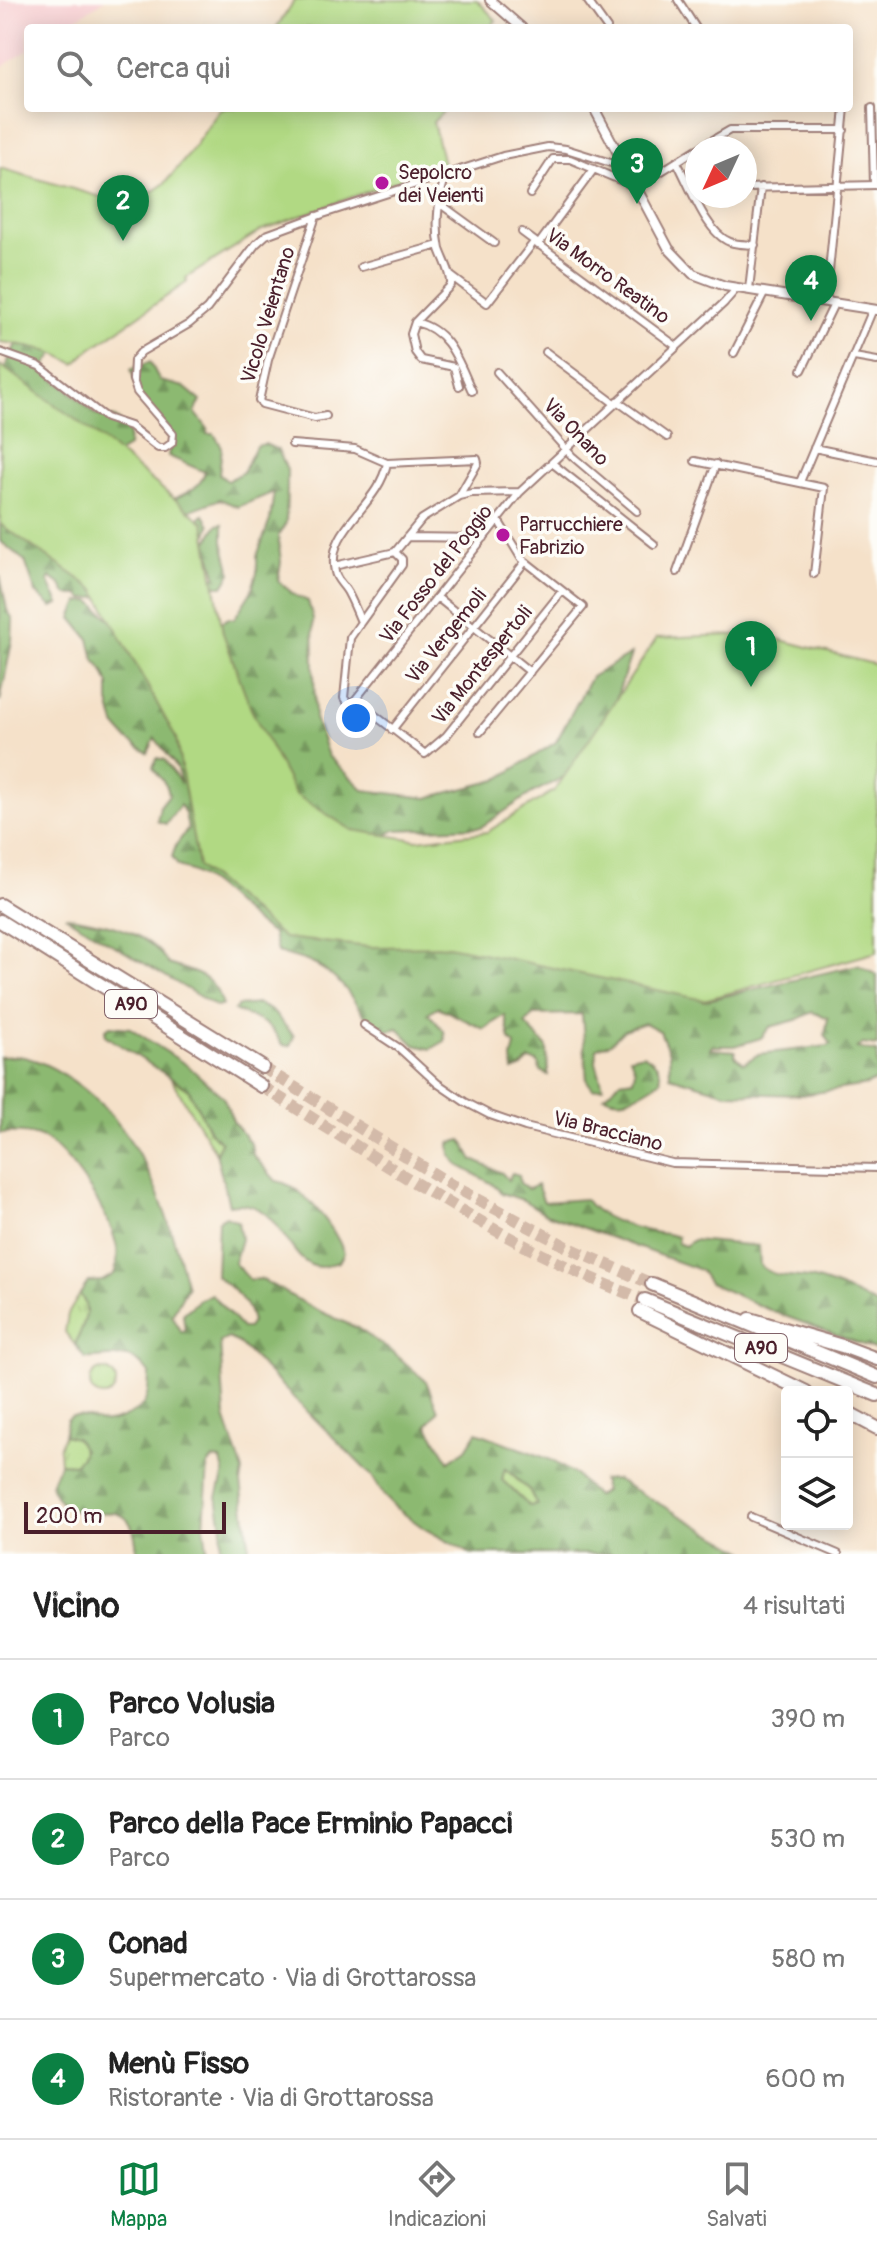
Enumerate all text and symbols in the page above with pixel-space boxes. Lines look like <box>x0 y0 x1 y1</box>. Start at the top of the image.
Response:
search box <box>24 24 853 112</box>
icon: search <box>52 46 96 90</box>
text: Cerca qui <box>116 50 230 87</box>
north arrow <box>685 136 757 208</box>
pin: 3 <box>611 138 663 204</box>
place label: Sepolcro dei Veienti <box>398 160 483 208</box>
marker: Sepolcro dei Veienti <box>373 174 391 192</box>
pin: 2 <box>97 175 149 241</box>
street label: Via Morro Reatino <box>541 223 675 330</box>
street label: Vicolo Veientano <box>235 243 301 386</box>
pin: 4 <box>785 255 837 321</box>
street label: Via Onano <box>538 393 614 471</box>
street label: Via Fosso del Poggio <box>374 499 498 648</box>
place label: Parrucchiere Fabrizio <box>519 512 623 560</box>
marker: Parrucchiere Fabrizio <box>494 526 512 544</box>
street label: Via Vergemoli <box>400 584 492 688</box>
street label: Via Montespertoli <box>426 601 538 729</box>
pin: 1 <box>725 621 777 687</box>
your location <box>336 698 376 738</box>
road number: A90 <box>105 990 157 1018</box>
street label: Via Bracciano <box>551 1105 666 1157</box>
road number: A90 <box>735 1334 787 1362</box>
map controls <box>781 1386 853 1530</box>
button: locate <box>781 1386 853 1458</box>
button: layers <box>781 1458 853 1530</box>
scale bar <box>24 1498 226 1534</box>
text: 200 m <box>36 1502 103 1530</box>
text: Vicino <box>32 1585 120 1628</box>
text: 4 risultati <box>743 1590 845 1622</box>
text: Parco Volusia <box>108 1685 275 1722</box>
text: 1 <box>53 1703 63 1735</box>
text: 390 m <box>771 1703 845 1735</box>
text: Parco <box>108 1722 170 1754</box>
text: Parco della Pace Erminio Papacci <box>108 1805 512 1842</box>
text: 2 <box>51 1823 65 1855</box>
text: 530 m <box>770 1823 845 1855</box>
text: Parco <box>108 1842 170 1874</box>
text: Conad <box>108 1925 188 1962</box>
text: 3 <box>51 1943 65 1975</box>
text: 580 m <box>771 1943 845 1975</box>
text: Supermercato · Via di Grottarossa <box>108 1962 476 1994</box>
text: Menù Fisso <box>108 2045 249 2082</box>
text: 4 <box>50 2063 66 2095</box>
text: 600 m <box>766 2063 845 2095</box>
text: Ristorante · Via di Grottarossa <box>108 2082 434 2114</box>
tab: Mappa <box>110 2157 167 2233</box>
tab: Indicazioni <box>388 2157 486 2233</box>
tab: Salvati <box>706 2157 767 2233</box>

